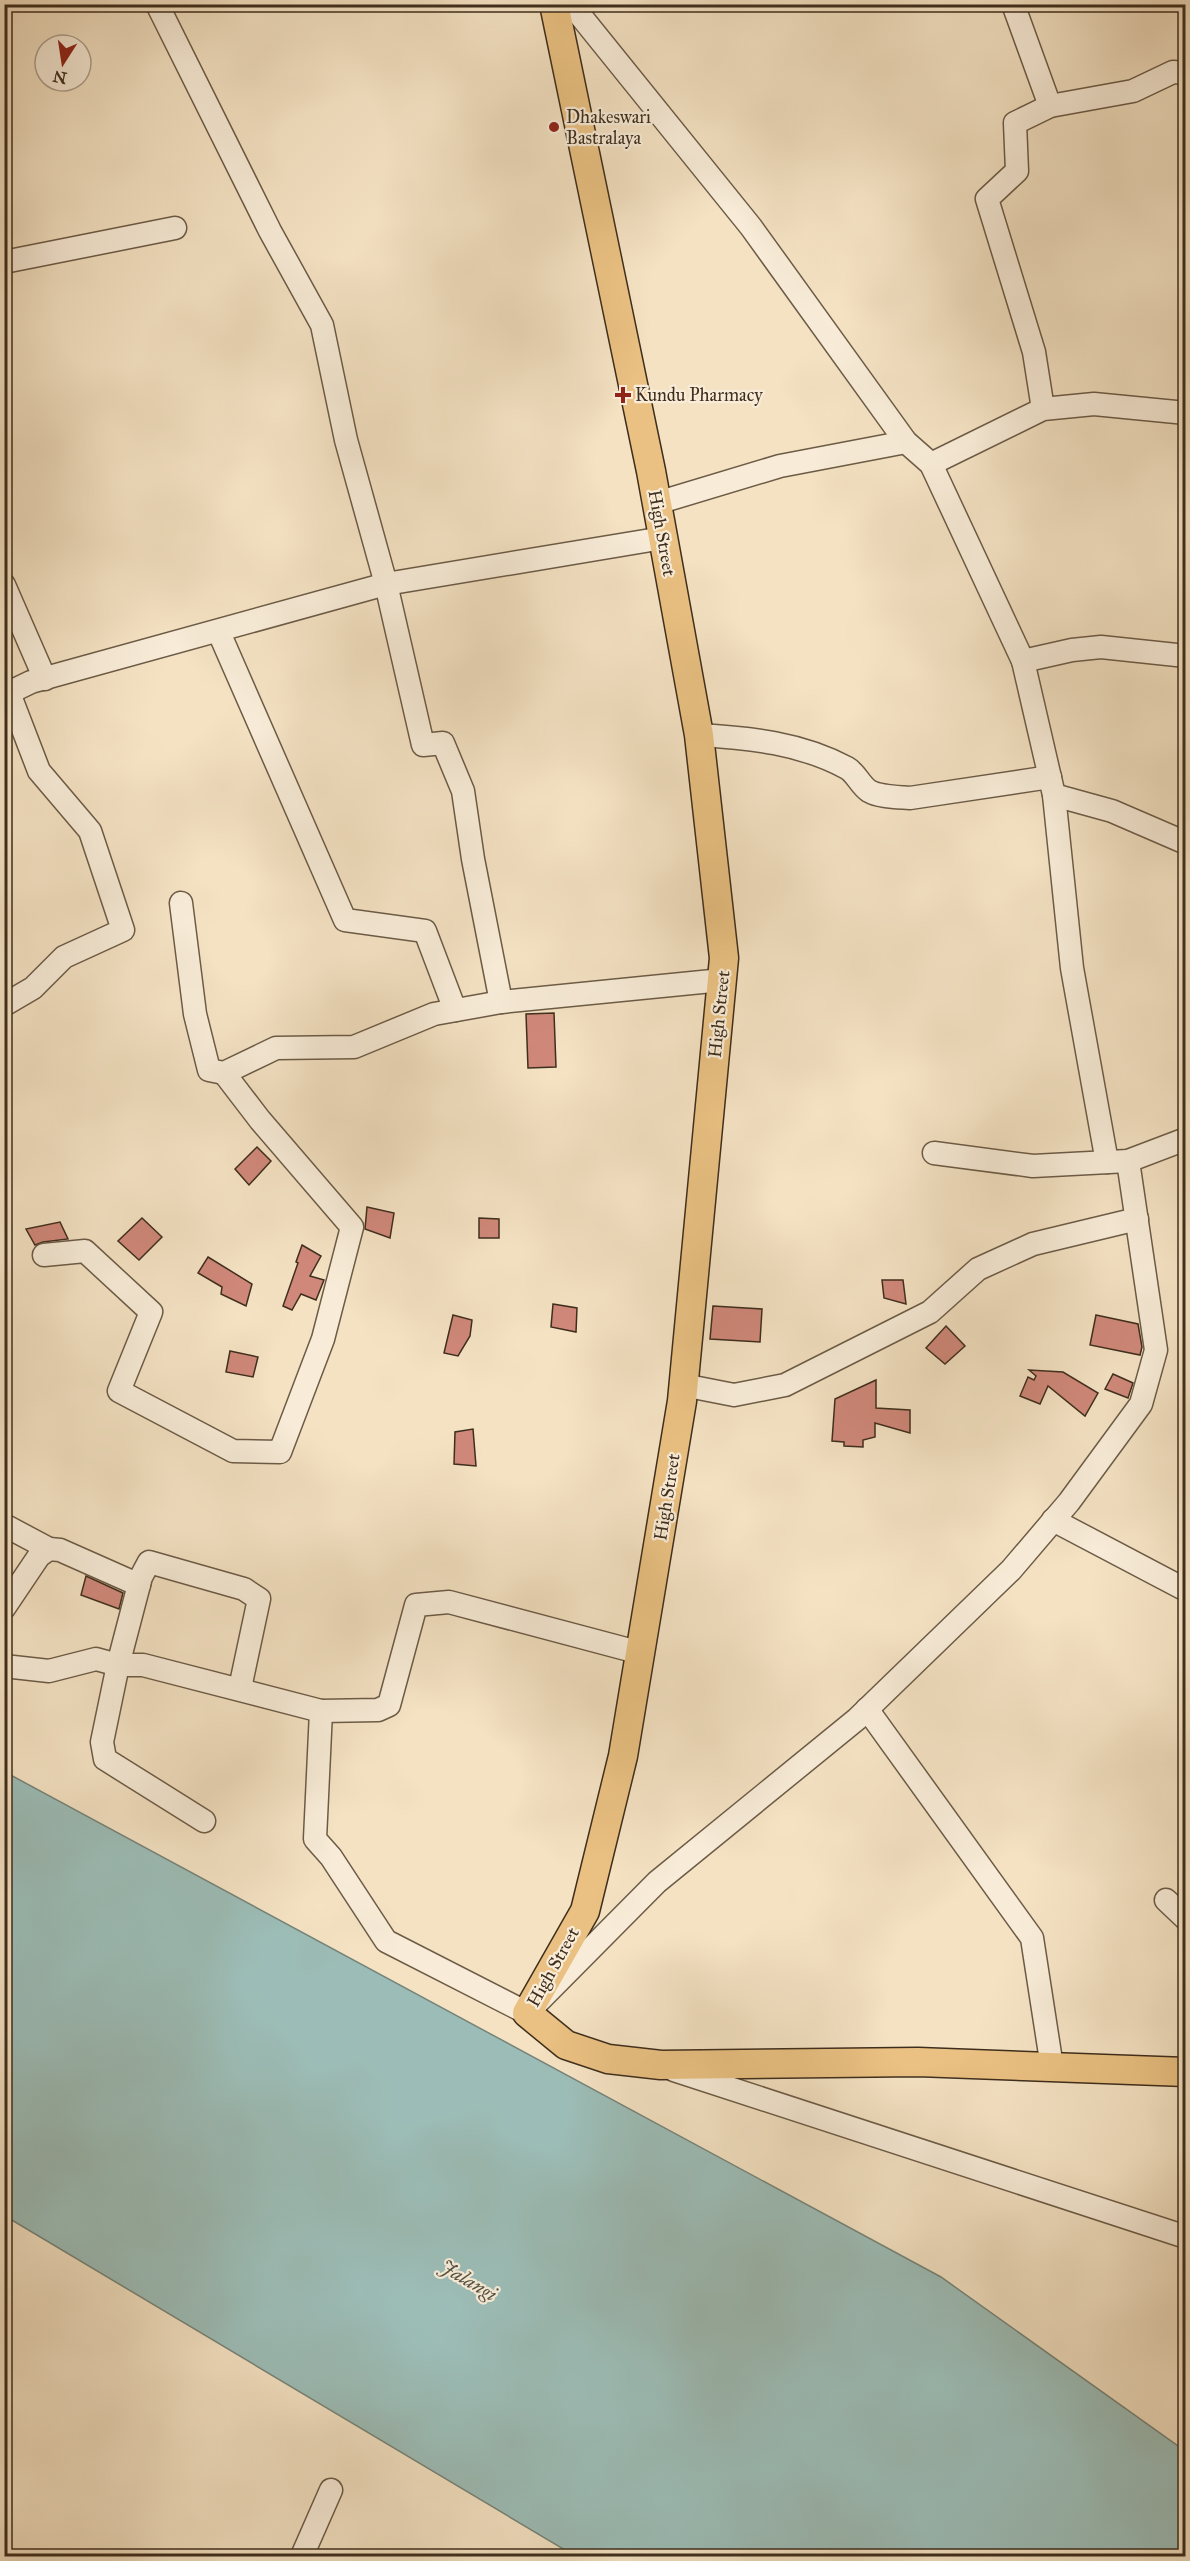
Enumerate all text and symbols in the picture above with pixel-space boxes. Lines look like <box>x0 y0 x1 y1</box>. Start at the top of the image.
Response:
north arrow <box>33 33 93 93</box>
text: N <box>51 66 69 88</box>
place label: Dhakeswari Bastralaya <box>566 106 651 149</box>
marker: Dhakeswari Bastralaya <box>547 120 561 134</box>
place label: Kundu Pharmacy <box>635 384 763 406</box>
marker: Kundu Pharmacy <box>616 388 630 402</box>
street label: High Street <box>643 488 681 579</box>
street label: High Street <box>703 969 736 1059</box>
street label: High Street <box>649 1451 686 1542</box>
street label: High Street <box>522 1923 585 2011</box>
water label: Jalangi <box>436 2253 502 2306</box>

